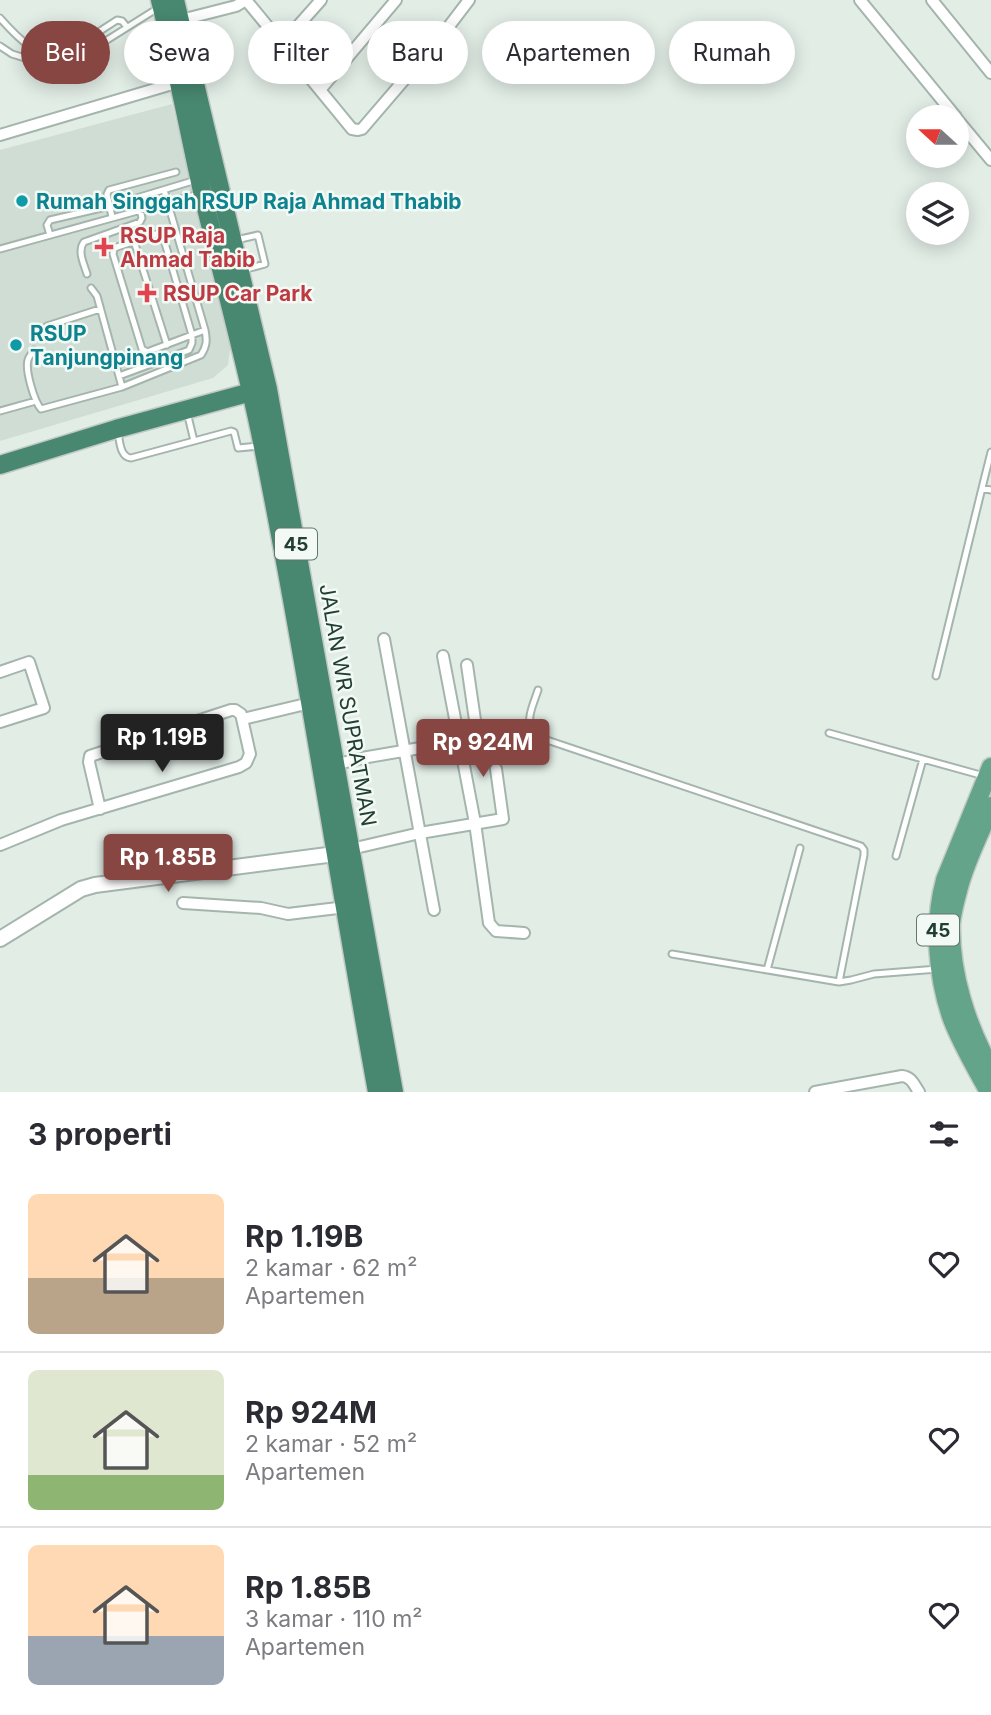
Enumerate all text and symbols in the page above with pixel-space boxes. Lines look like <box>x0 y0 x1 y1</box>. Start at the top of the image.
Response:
chip: Beli <box>21 21 110 84</box>
chip: Sewa <box>124 21 234 84</box>
chip: Filter <box>248 21 353 84</box>
chip: Baru <box>367 21 468 84</box>
chip: Apartemen <box>482 21 655 84</box>
chip: Rumah <box>669 21 795 84</box>
north arrow <box>906 105 970 168</box>
map controls <box>906 105 969 245</box>
button: layers <box>906 182 969 245</box>
place label: Rumah Singgah RSUP Raja Ahmad Thabib <box>36 189 462 214</box>
marker: Rumah Singgah RSUP Raja Ahmad Thabib <box>14 193 30 209</box>
place label: RSUP Raja Ahmad Tabib <box>120 223 255 272</box>
marker: RSUP Raja Ahmad Tabib <box>94 237 114 257</box>
place label: RSUP Car Park <box>163 281 313 306</box>
marker: RSUP Car Park <box>137 283 157 303</box>
place label: RSUP Tanjungpinang <box>30 321 183 370</box>
marker: RSUP Tanjungpinang <box>8 337 24 353</box>
road number: 45 <box>275 528 317 559</box>
street label: JALAN WR SUPRATMAN <box>314 582 382 828</box>
pin: Rp 1.19B <box>90 714 234 774</box>
pin: Rp 924M <box>418 720 548 779</box>
text: Rp 1.19B <box>117 723 207 751</box>
text: Rp 924M <box>432 728 534 756</box>
pin: Rp 1.85B <box>96 834 240 894</box>
text: Rp 1.85B <box>120 843 216 871</box>
road number: 45 <box>917 914 959 946</box>
icon: filters <box>925 1115 963 1153</box>
text: 3 properti <box>28 1116 172 1152</box>
text: Rp 1.19B <box>245 1218 363 1254</box>
icon: home <box>84 1222 168 1306</box>
icon: heart <box>925 1245 963 1283</box>
text: 2 kamar · 62 m² <box>245 1254 417 1282</box>
text: Apartemen <box>245 1282 365 1310</box>
text: Rp 924M <box>245 1394 377 1430</box>
icon: home <box>84 1398 168 1482</box>
icon: heart <box>925 1421 963 1459</box>
text: 2 kamar · 52 m² <box>245 1430 417 1458</box>
text: Apartemen <box>245 1458 365 1486</box>
text: Rp 1.85B <box>245 1569 371 1605</box>
icon: home <box>84 1573 168 1657</box>
icon: heart <box>925 1596 963 1634</box>
text: 3 kamar · 110 m² <box>245 1605 423 1633</box>
text: Apartemen <box>245 1633 365 1661</box>

